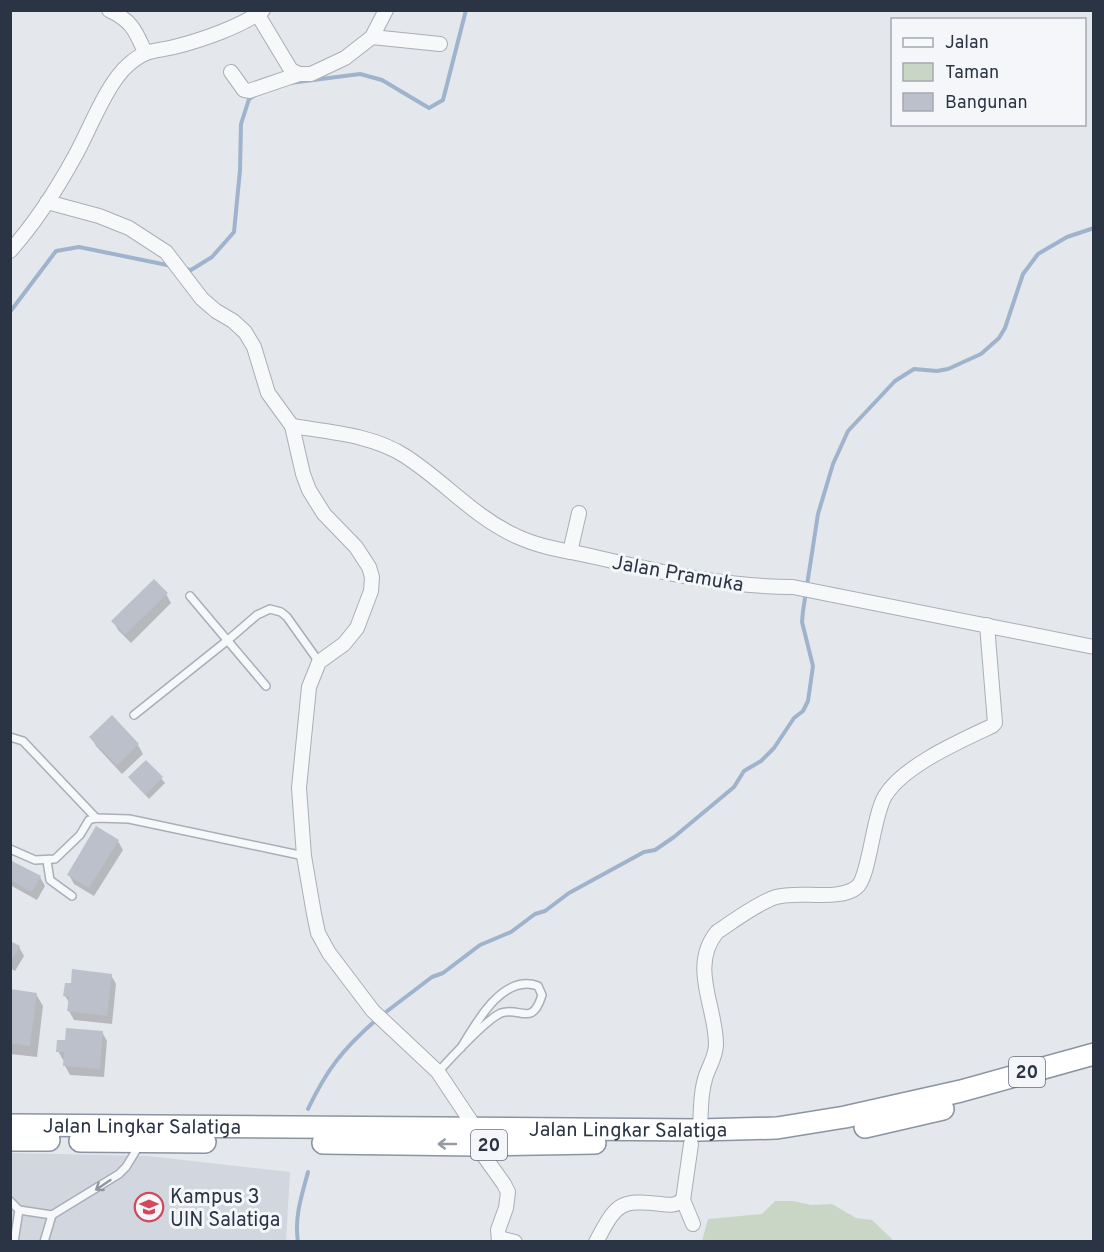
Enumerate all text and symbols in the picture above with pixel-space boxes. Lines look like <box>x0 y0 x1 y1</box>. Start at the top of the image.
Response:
legend <box>891 18 1086 126</box>
text: Jalan <box>945 32 989 55</box>
text: Taman <box>945 62 999 85</box>
text: Bangunan <box>945 92 1028 115</box>
street label: Jalan Pramuka <box>610 551 745 599</box>
road number: 20 <box>1009 1057 1045 1087</box>
street label: Jalan Lingkar Salatiga <box>43 1114 241 1142</box>
street label: Jalan Lingkar Salatiga <box>529 1118 727 1145</box>
road number: 20 <box>471 1130 507 1160</box>
one-way arrow <box>438 1139 458 1150</box>
one-way arrow <box>95 1179 112 1191</box>
place label: Kampus 3 UIN Salatiga <box>170 1185 280 1234</box>
school or university icon: Kampus 3 UIN Salatiga <box>133 1191 165 1223</box>

